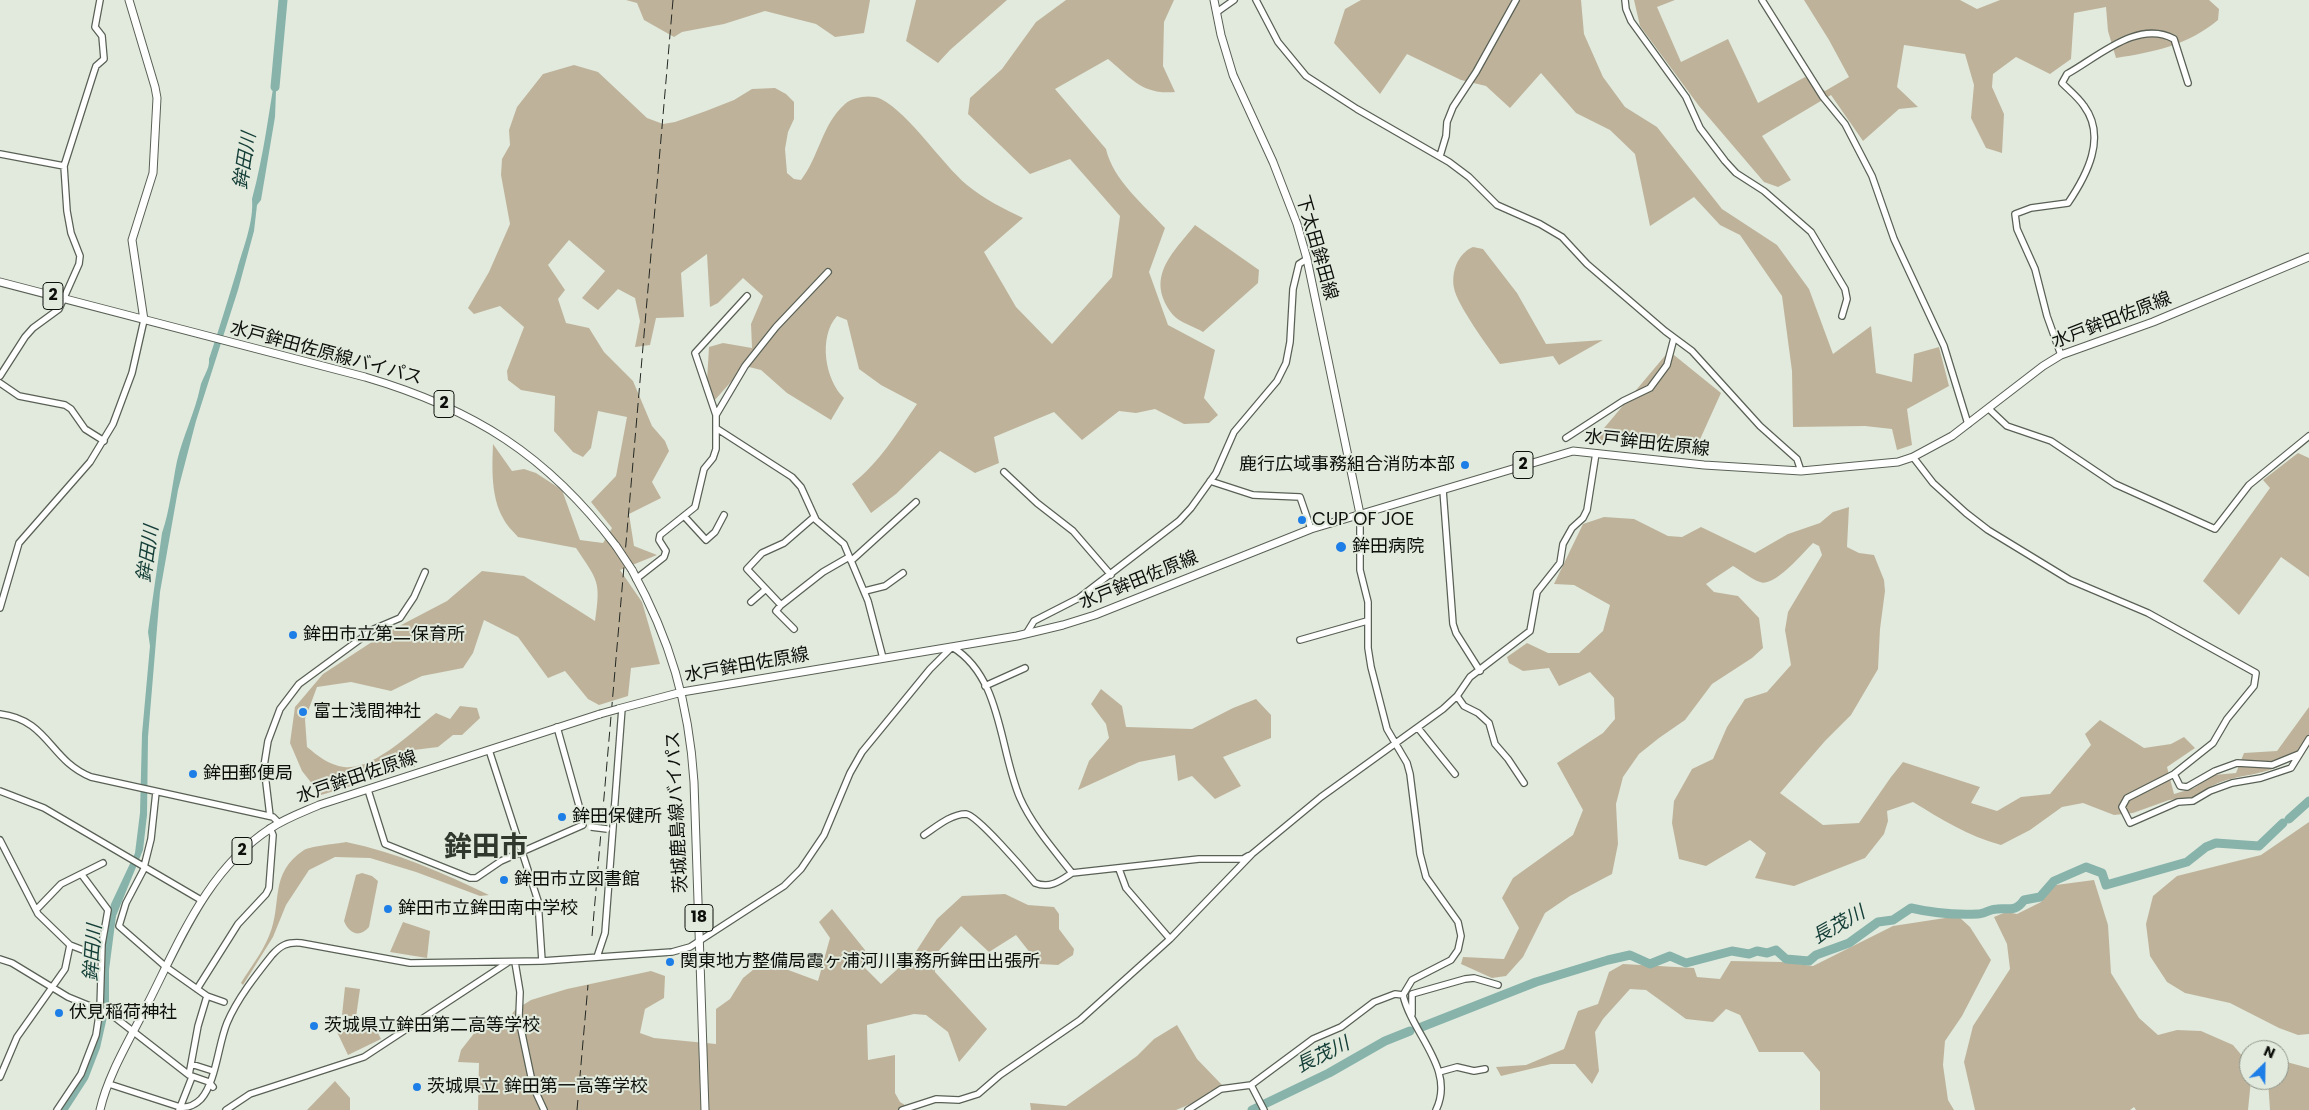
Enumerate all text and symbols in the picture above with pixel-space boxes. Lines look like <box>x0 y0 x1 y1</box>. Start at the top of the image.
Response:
water label: 鉾田川 <box>230 131 262 191</box>
street label: 下太田鉾田線 <box>1291 193 1341 303</box>
road number: 2 <box>43 282 63 310</box>
street label: 水戸鉾田佐原線 <box>2049 288 2175 354</box>
street label: 水戸鉾田佐原線バイパス <box>228 318 424 390</box>
road number: 2 <box>434 390 454 418</box>
street label: 水戸鉾田佐原線 <box>1583 427 1711 461</box>
road number: 2 <box>1513 452 1533 478</box>
place label: 鹿行広域事務組合消防本部 <box>1239 454 1455 476</box>
marker: 鹿行広域事務組合消防本部 <box>1459 459 1471 471</box>
place label: CUP OF JOE <box>1312 509 1414 531</box>
marker: CUP OF JOE <box>1296 514 1308 526</box>
water label: 鉾田川 <box>134 524 164 584</box>
place label: 鉾田病院 <box>1352 536 1424 558</box>
marker: 鉾田病院 <box>1334 540 1348 554</box>
street label: 水戸鉾田佐原線 <box>1077 547 1201 615</box>
place label: 鉾田市立第二保育所 <box>303 624 465 646</box>
marker: 鉾田市立第二保育所 <box>287 629 299 641</box>
street label: 水戸鉾田佐原線 <box>683 644 811 688</box>
place label: 富士浅間神社 <box>313 701 421 723</box>
marker: 富士浅間神社 <box>297 706 309 718</box>
street label: 茨城鹿島線バイパス <box>663 731 693 893</box>
street label: 水戸鉾田佐原線 <box>294 747 420 809</box>
place label: 鉾田郵便局 <box>203 763 293 785</box>
marker: 鉾田郵便局 <box>187 768 199 780</box>
place label: 鉾田保健所 <box>572 806 662 828</box>
marker: 鉾田保健所 <box>556 811 568 823</box>
district label: 鉾田市 <box>444 832 528 866</box>
road number: 2 <box>232 838 252 864</box>
place label: 鉾田市立図書館 <box>514 869 640 891</box>
marker: 鉾田市立図書館 <box>498 874 510 886</box>
place label: 鉾田市立鉾田南中学校 <box>398 898 578 920</box>
water label: 長茂川 <box>1809 902 1869 950</box>
marker: 鉾田市立鉾田南中学校 <box>382 903 394 915</box>
road number: 18 <box>685 904 713 931</box>
water label: 鉾田川 <box>81 924 107 982</box>
place label: 関東地方整備局霞ヶ浦河川事務所鉾田出張所 <box>680 951 1040 973</box>
marker: 関東地方整備局霞ヶ浦河川事務所鉾田出張所 <box>664 956 676 968</box>
place label: 伏見稲荷神社 <box>69 1002 177 1024</box>
marker: 伏見稲荷神社 <box>53 1007 65 1019</box>
place label: 茨城県立鉾田第二高等学校 <box>324 1015 540 1037</box>
marker: 茨城県立鉾田第二高等学校 <box>308 1020 320 1032</box>
water label: 長茂川 <box>1292 1033 1354 1079</box>
north arrow <box>2239 1040 2289 1090</box>
text: N <box>2261 1041 2278 1063</box>
place label: 茨城県立 鉾田第一高等学校 <box>427 1076 648 1098</box>
marker: 茨城県立 鉾田第一高等学校 <box>411 1081 423 1093</box>

